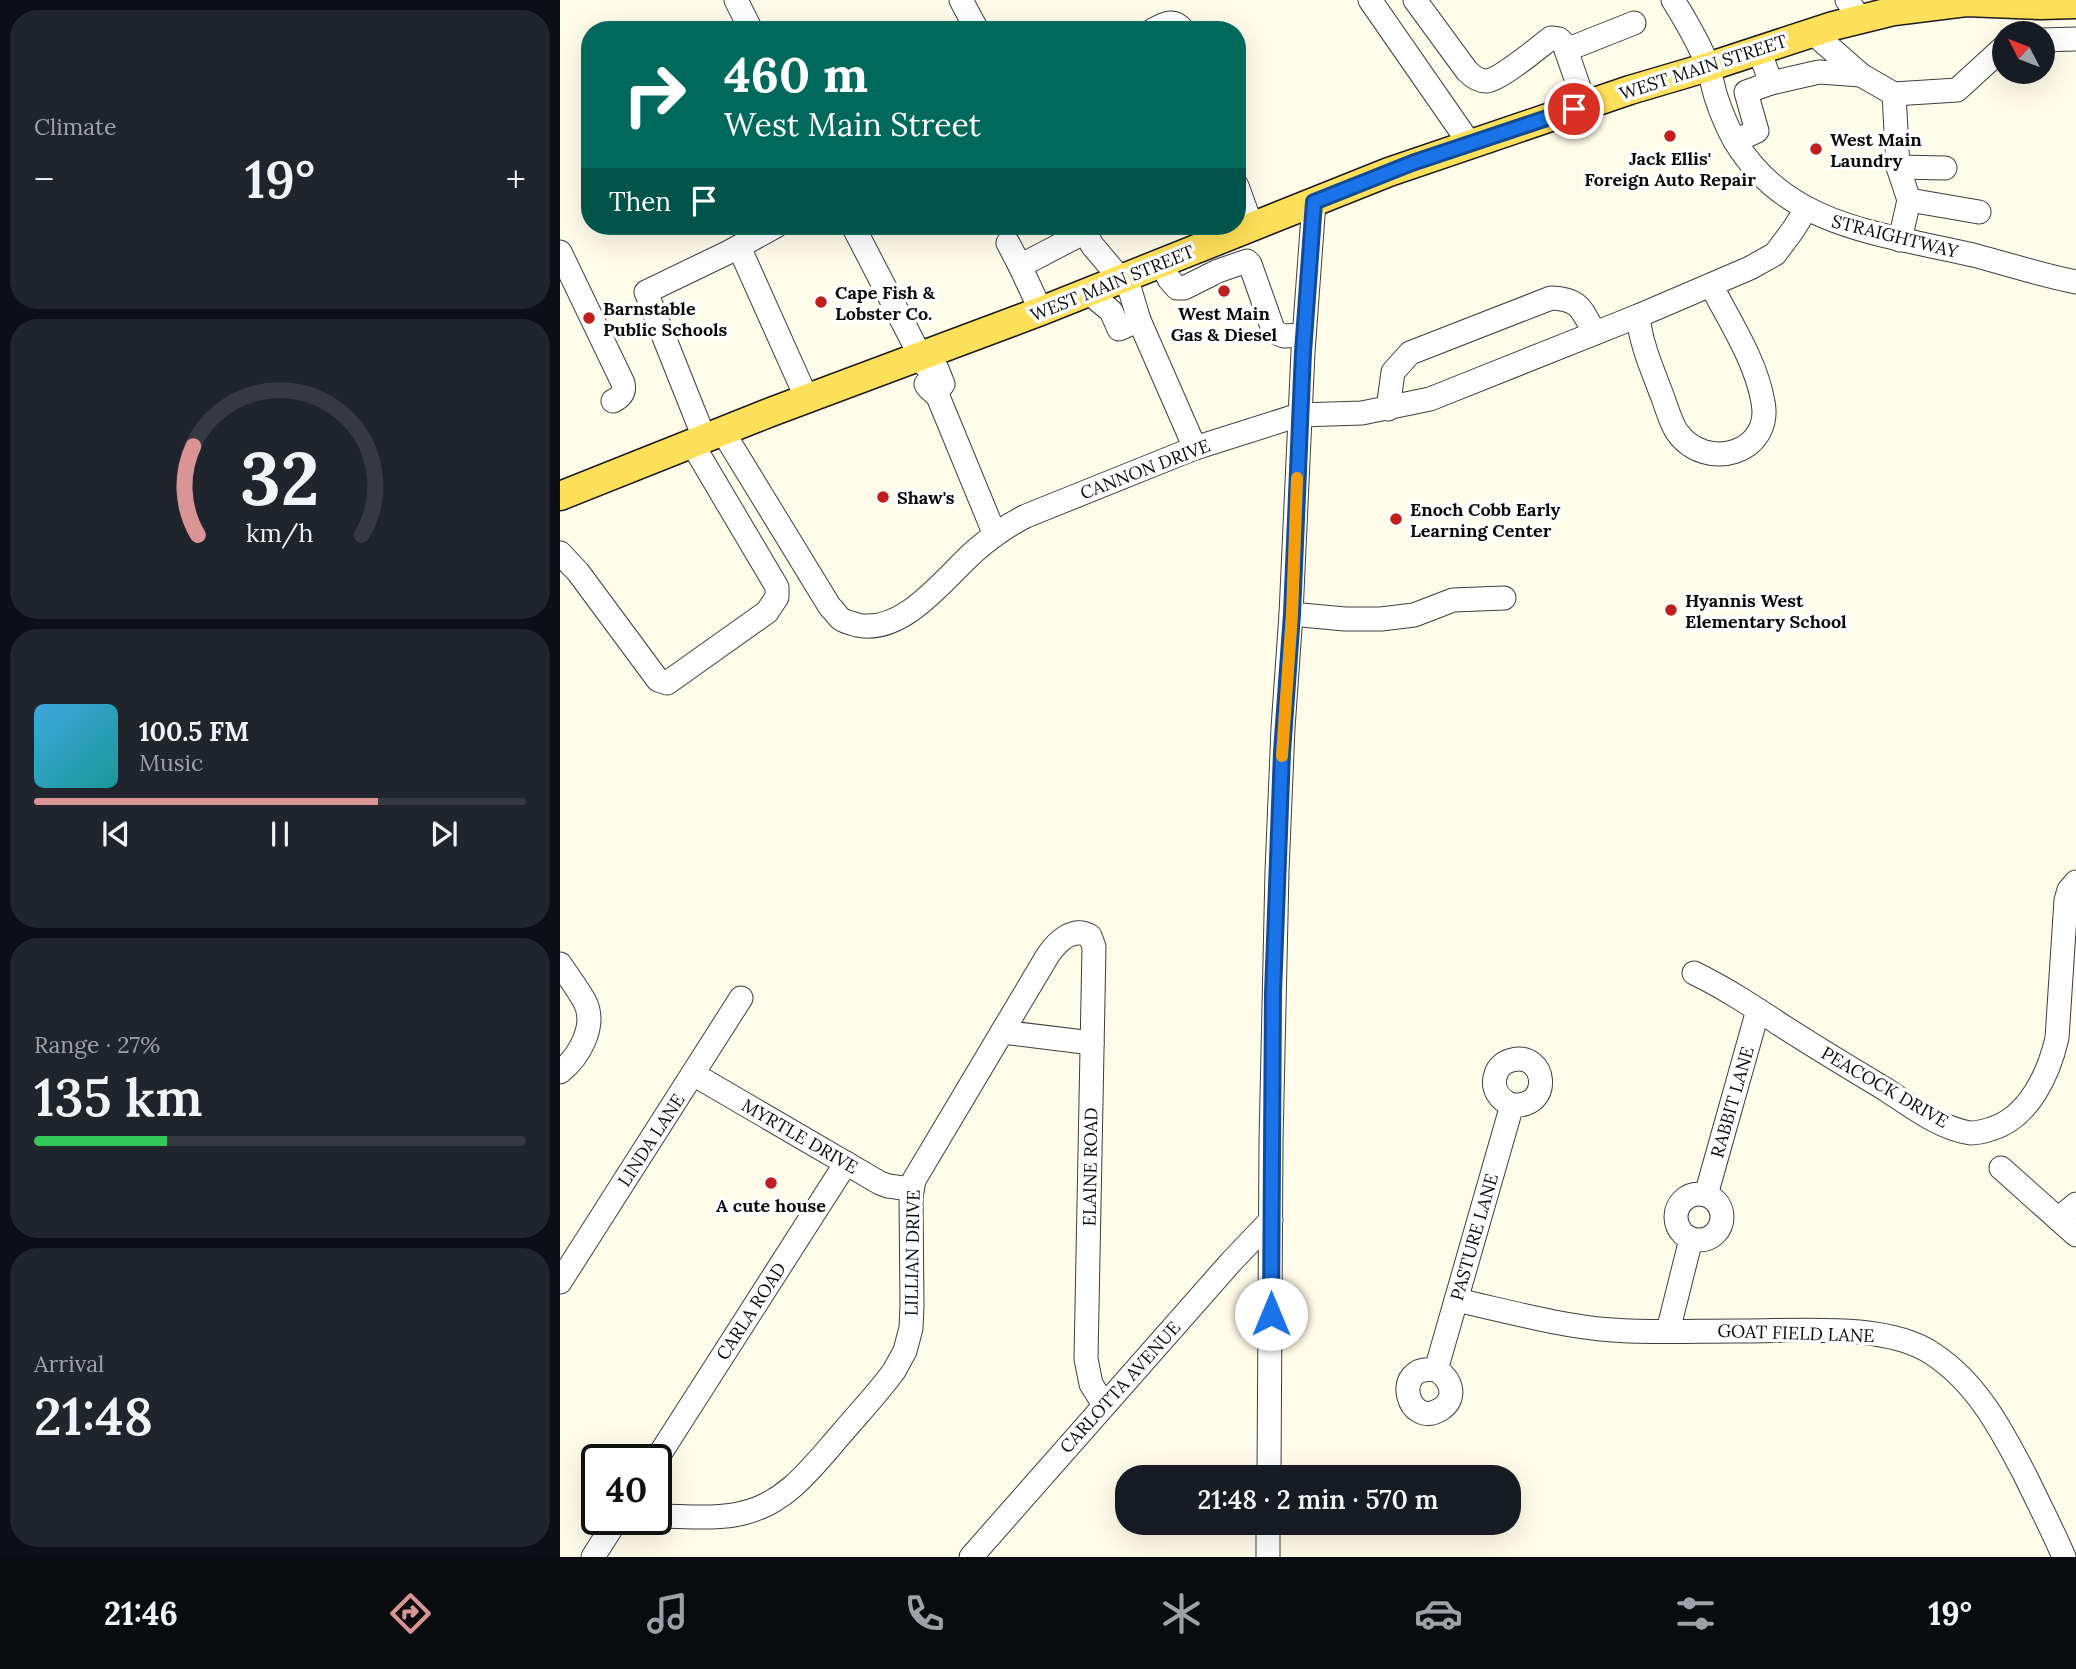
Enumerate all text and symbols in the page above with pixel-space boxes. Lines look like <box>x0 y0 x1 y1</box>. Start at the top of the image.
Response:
north arrow <box>1992 21 2054 84</box>
map controls <box>1992 21 2055 84</box>
street label: WEST MAIN STREET <box>1616 29 1790 105</box>
text: 460 m <box>724 43 868 105</box>
icon: right <box>609 49 700 140</box>
pin <box>1544 79 1604 139</box>
icon: arrive <box>1555 90 1593 128</box>
text: West Main Street <box>724 104 981 145</box>
text: Climate <box>34 112 116 141</box>
marker: Jack Ellis' Foreign Auto Repair <box>1662 128 1678 144</box>
place label: West Main Laundry <box>1830 128 1922 172</box>
marker: West Main Laundry <box>1808 141 1824 157</box>
text: 19° <box>245 146 315 212</box>
place label: Jack Ellis' Foreign Auto Repair <box>1584 147 1756 191</box>
text: − <box>34 155 54 203</box>
text: + <box>506 155 526 203</box>
icon: arrive <box>685 182 723 220</box>
text: Then <box>609 185 671 218</box>
street label: STRAIGHTWAY <box>1829 209 1961 263</box>
street label: WEST MAIN STREET <box>1027 239 1198 326</box>
place label: Cape Fish & Lobster Co. <box>835 281 936 325</box>
marker: West Main Gas & Diesel <box>1216 283 1232 299</box>
marker: Cape Fish & Lobster Co. <box>813 294 829 310</box>
place label: Barnstable Public Schools <box>603 297 728 341</box>
place label: West Main Gas & Diesel <box>1171 302 1278 346</box>
marker: Barnstable Public Schools <box>581 310 597 326</box>
text: 32 <box>240 433 320 526</box>
street label: CANNON DRIVE <box>1077 434 1213 504</box>
place label: Shaw's <box>897 486 955 509</box>
marker: Shaw's <box>875 489 891 505</box>
place label: Enoch Cobb Early Learning Center <box>1410 498 1560 542</box>
marker: Enoch Cobb Early Learning Center <box>1388 511 1404 527</box>
text: km/h <box>246 517 314 549</box>
place label: Hyannis West Elementary School <box>1685 589 1847 633</box>
marker: Hyannis West Elementary School <box>1663 602 1679 618</box>
text: 100.5 FM <box>139 715 249 748</box>
text: Music <box>139 748 203 777</box>
icon: previous <box>97 815 135 853</box>
icon: pause <box>261 815 299 853</box>
icon: next <box>425 815 463 853</box>
text: Range · 27% <box>34 1030 160 1059</box>
street label: PEACOCK DRIVE <box>1817 1041 1953 1133</box>
street label: RABBIT LANE <box>1705 1044 1759 1160</box>
text: 135 km <box>34 1064 203 1130</box>
street label: LINDA LANE <box>612 1089 690 1191</box>
street label: MYRTLE DRIVE <box>738 1093 862 1179</box>
street label: ELAINE ROAD <box>1077 1107 1103 1227</box>
street label: PASTURE LANE <box>1445 1171 1503 1303</box>
marker: A cute house <box>763 1175 779 1191</box>
street label: LILLIAN DRIVE <box>899 1190 925 1316</box>
place label: A cute house <box>716 1194 826 1217</box>
street label: CARLA ROAD <box>711 1258 791 1364</box>
position arrow <box>1234 1277 1308 1351</box>
street label: CARLOTTA AVENUE <box>1055 1316 1185 1458</box>
street label: GOAT FIELD LANE <box>1717 1319 1875 1347</box>
text: Arrival <box>34 1349 104 1378</box>
text: 21:48 <box>34 1383 153 1449</box>
speed limit sign: 40 <box>581 1444 672 1535</box>
text: 21:48 · 2 min · 570 m <box>1197 1483 1439 1516</box>
icon: directions <box>386 1589 435 1638</box>
icon: music <box>643 1589 692 1638</box>
icon: phone <box>900 1589 949 1638</box>
icon: climate <box>1157 1589 1206 1638</box>
icon: car <box>1414 1589 1463 1638</box>
icon: filters <box>1671 1589 1720 1638</box>
text: 21:46 <box>104 1593 178 1634</box>
text: 19° <box>1928 1593 1972 1634</box>

